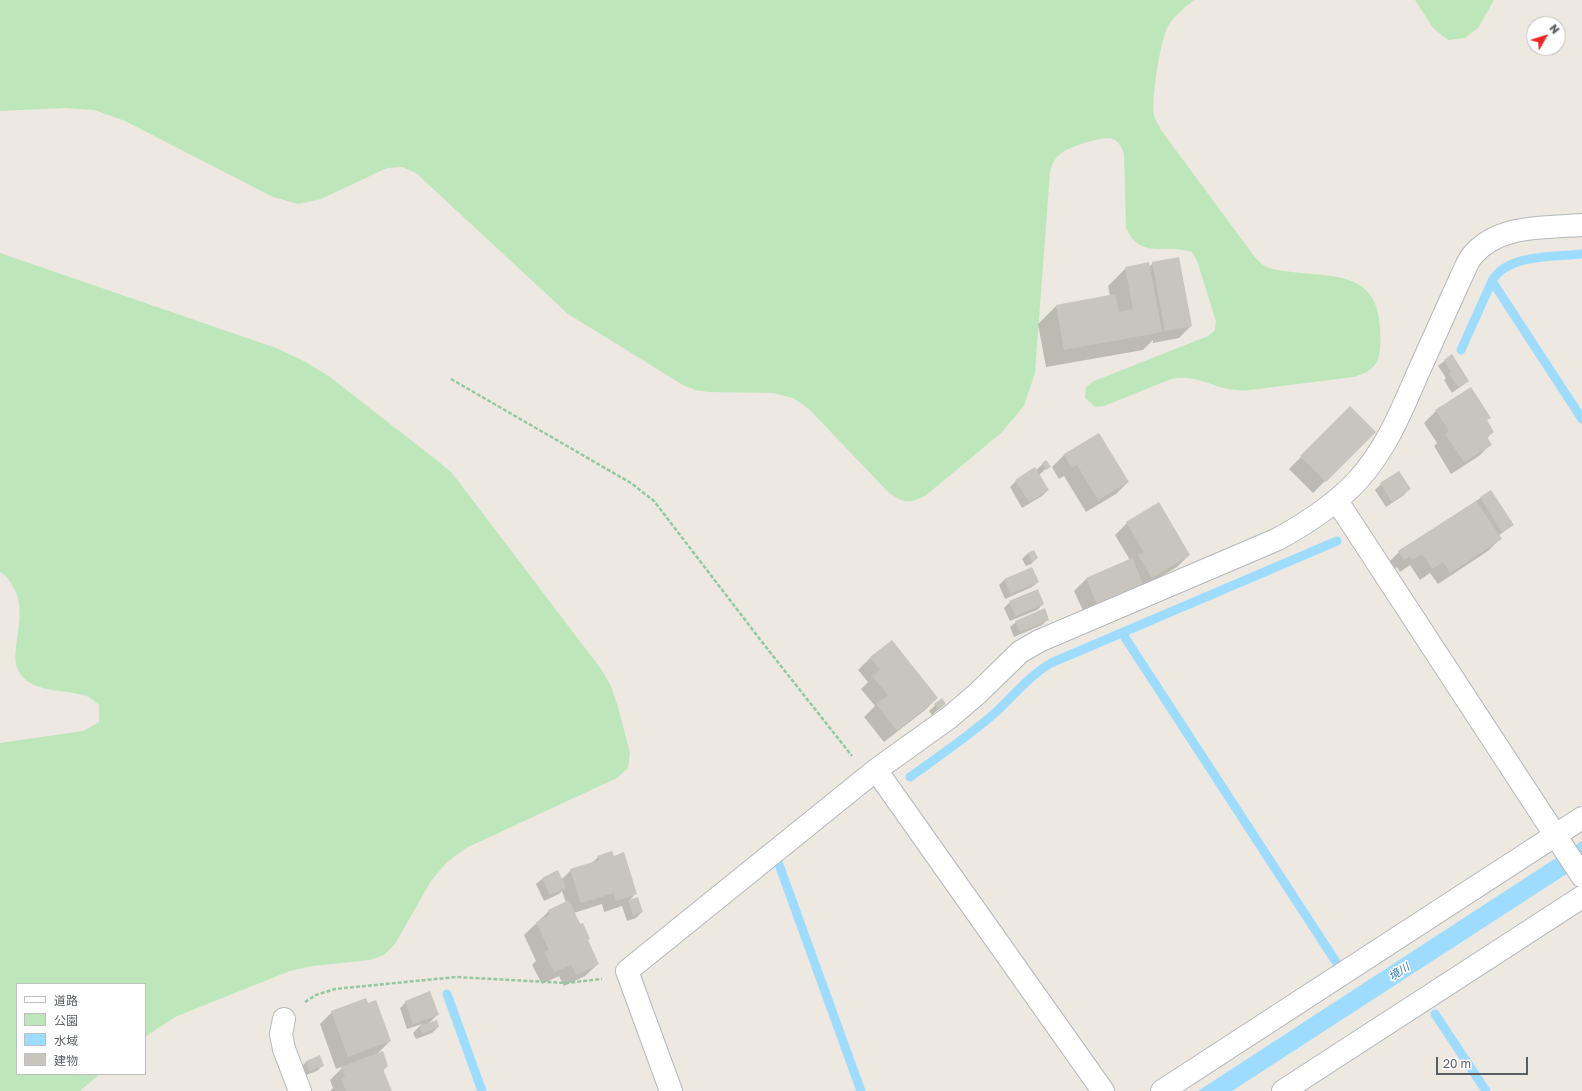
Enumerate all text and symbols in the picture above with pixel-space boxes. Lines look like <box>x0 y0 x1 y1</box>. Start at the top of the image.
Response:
north arrow <box>1526 16 1566 56</box>
text: N <box>1547 21 1563 36</box>
water label: 境川 <box>1386 960 1412 984</box>
legend <box>16 983 146 1075</box>
text: 道路 <box>54 993 78 1008</box>
text: 公園 <box>54 1013 78 1028</box>
text: 水域 <box>54 1033 78 1048</box>
scale bar <box>1438 1049 1530 1075</box>
text: 建物 <box>54 1053 78 1068</box>
text: 20 m <box>1443 1056 1471 1071</box>

